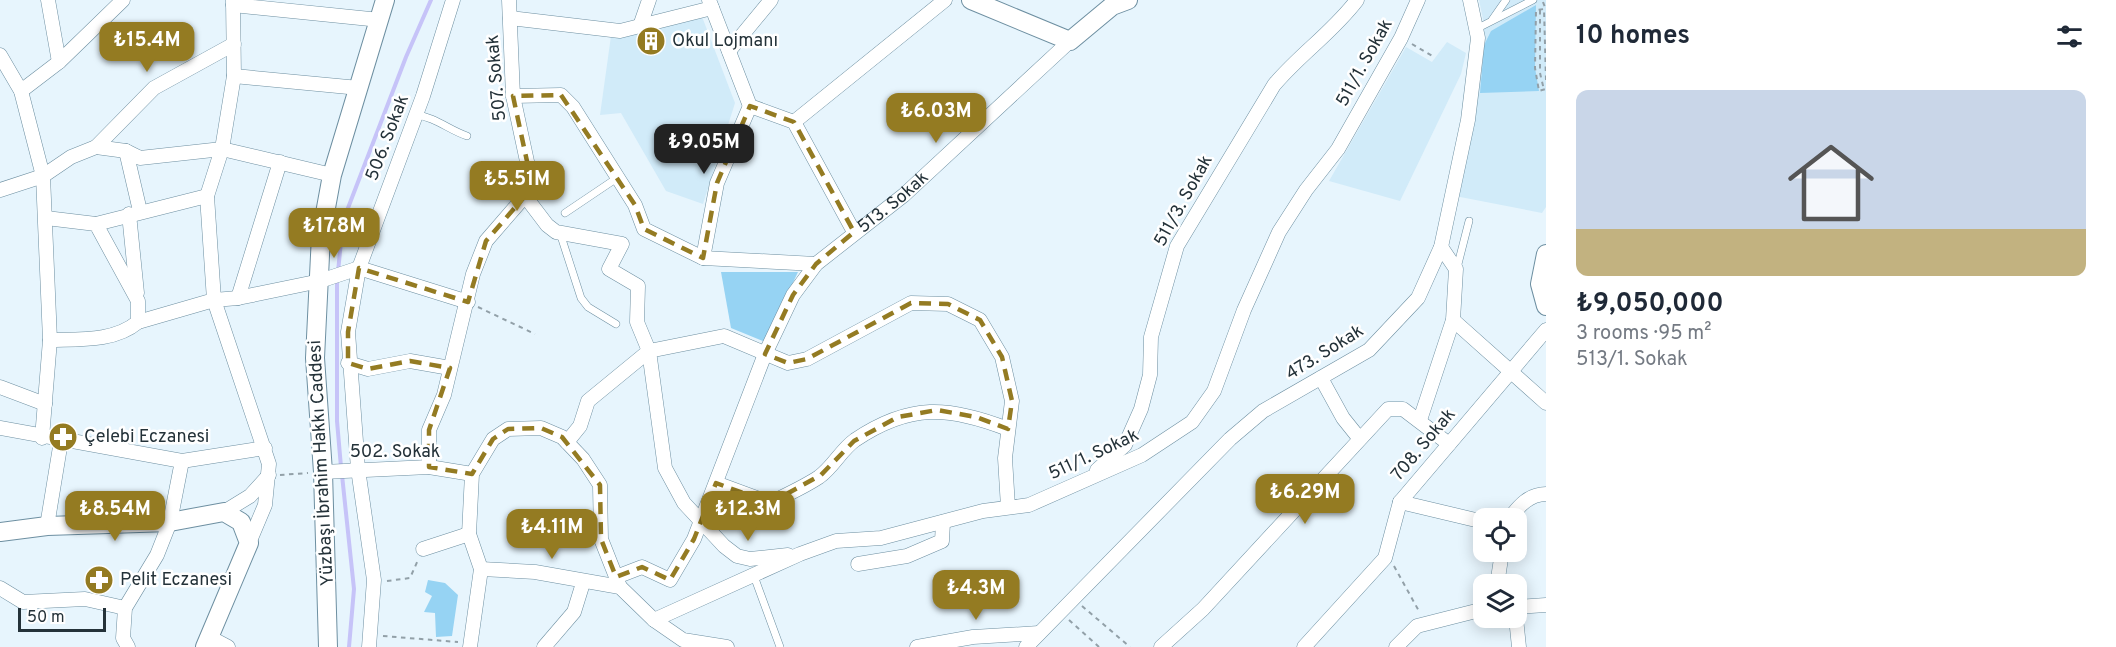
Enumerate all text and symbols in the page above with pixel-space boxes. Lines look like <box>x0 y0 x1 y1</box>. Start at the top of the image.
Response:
street label: 511/1. Sokak <box>1331 15 1399 111</box>
text: 10 homes <box>1576 20 1690 53</box>
icon: filters <box>2053 20 2086 53</box>
pin: ₺15.4M <box>98 22 196 73</box>
building icon: Okul Lojmanı <box>635 25 667 57</box>
text: ₺15.4M <box>113 28 181 54</box>
place label: Okul Lojmanı <box>672 30 778 53</box>
street label: 507. Sokak <box>482 34 512 122</box>
street label: 506. Sokak <box>361 92 415 184</box>
pin: ₺6.03M <box>887 93 985 144</box>
text: ₺6.03M <box>900 99 972 125</box>
pin: ₺9.05M <box>655 124 753 175</box>
icon: home <box>1777 129 1885 237</box>
text: ₺9.05M <box>668 130 740 156</box>
street label: 511/3. Sokak <box>1149 151 1219 251</box>
pin: ₺5.51M <box>468 161 566 212</box>
street label: 513. Sokak <box>853 166 934 239</box>
text: ₺5.51M <box>484 167 550 193</box>
pin: ₺17.8M <box>285 208 383 259</box>
text: ₺17.8M <box>303 214 365 240</box>
text: ₺9,050,000 <box>1576 288 1724 321</box>
street label: 473. Sokak <box>1282 320 1368 386</box>
text: 3 rooms · 95 m² <box>1576 321 1712 347</box>
street label: Yüzbaşı İbrahim Hakkı Caddesi <box>302 339 340 587</box>
text: 513/1. Sokak <box>1576 347 1688 373</box>
street label: 708. Sokak <box>1387 404 1461 486</box>
pharmacy icon: Çelebi Eczanesi <box>47 421 79 453</box>
street label: 511/1. Sokak <box>1045 424 1143 486</box>
place label: Çelebi Eczanesi <box>84 426 209 449</box>
street label: 502. Sokak <box>350 441 440 464</box>
pin: ₺6.29M <box>1256 474 1354 525</box>
text: ₺6.29M <box>1270 480 1341 506</box>
pin: ₺8.54M <box>66 491 164 542</box>
pin: ₺12.3M <box>699 491 797 542</box>
text: ₺8.54M <box>79 497 151 523</box>
text: ₺12.3M <box>715 497 781 523</box>
map controls <box>1473 508 1527 628</box>
button: locate <box>1473 508 1527 562</box>
pin: ₺4.11M <box>503 509 601 560</box>
text: ₺4.11M <box>521 515 583 541</box>
pharmacy icon: Pelit Eczanesi <box>83 564 115 596</box>
place label: Pelit Eczanesi <box>120 569 232 592</box>
pin: ₺4.3M <box>934 570 1018 621</box>
button: layers <box>1473 574 1527 628</box>
text: ₺4.3M <box>947 576 1005 602</box>
scale bar <box>18 605 106 632</box>
text: 50 m <box>27 608 65 628</box>

